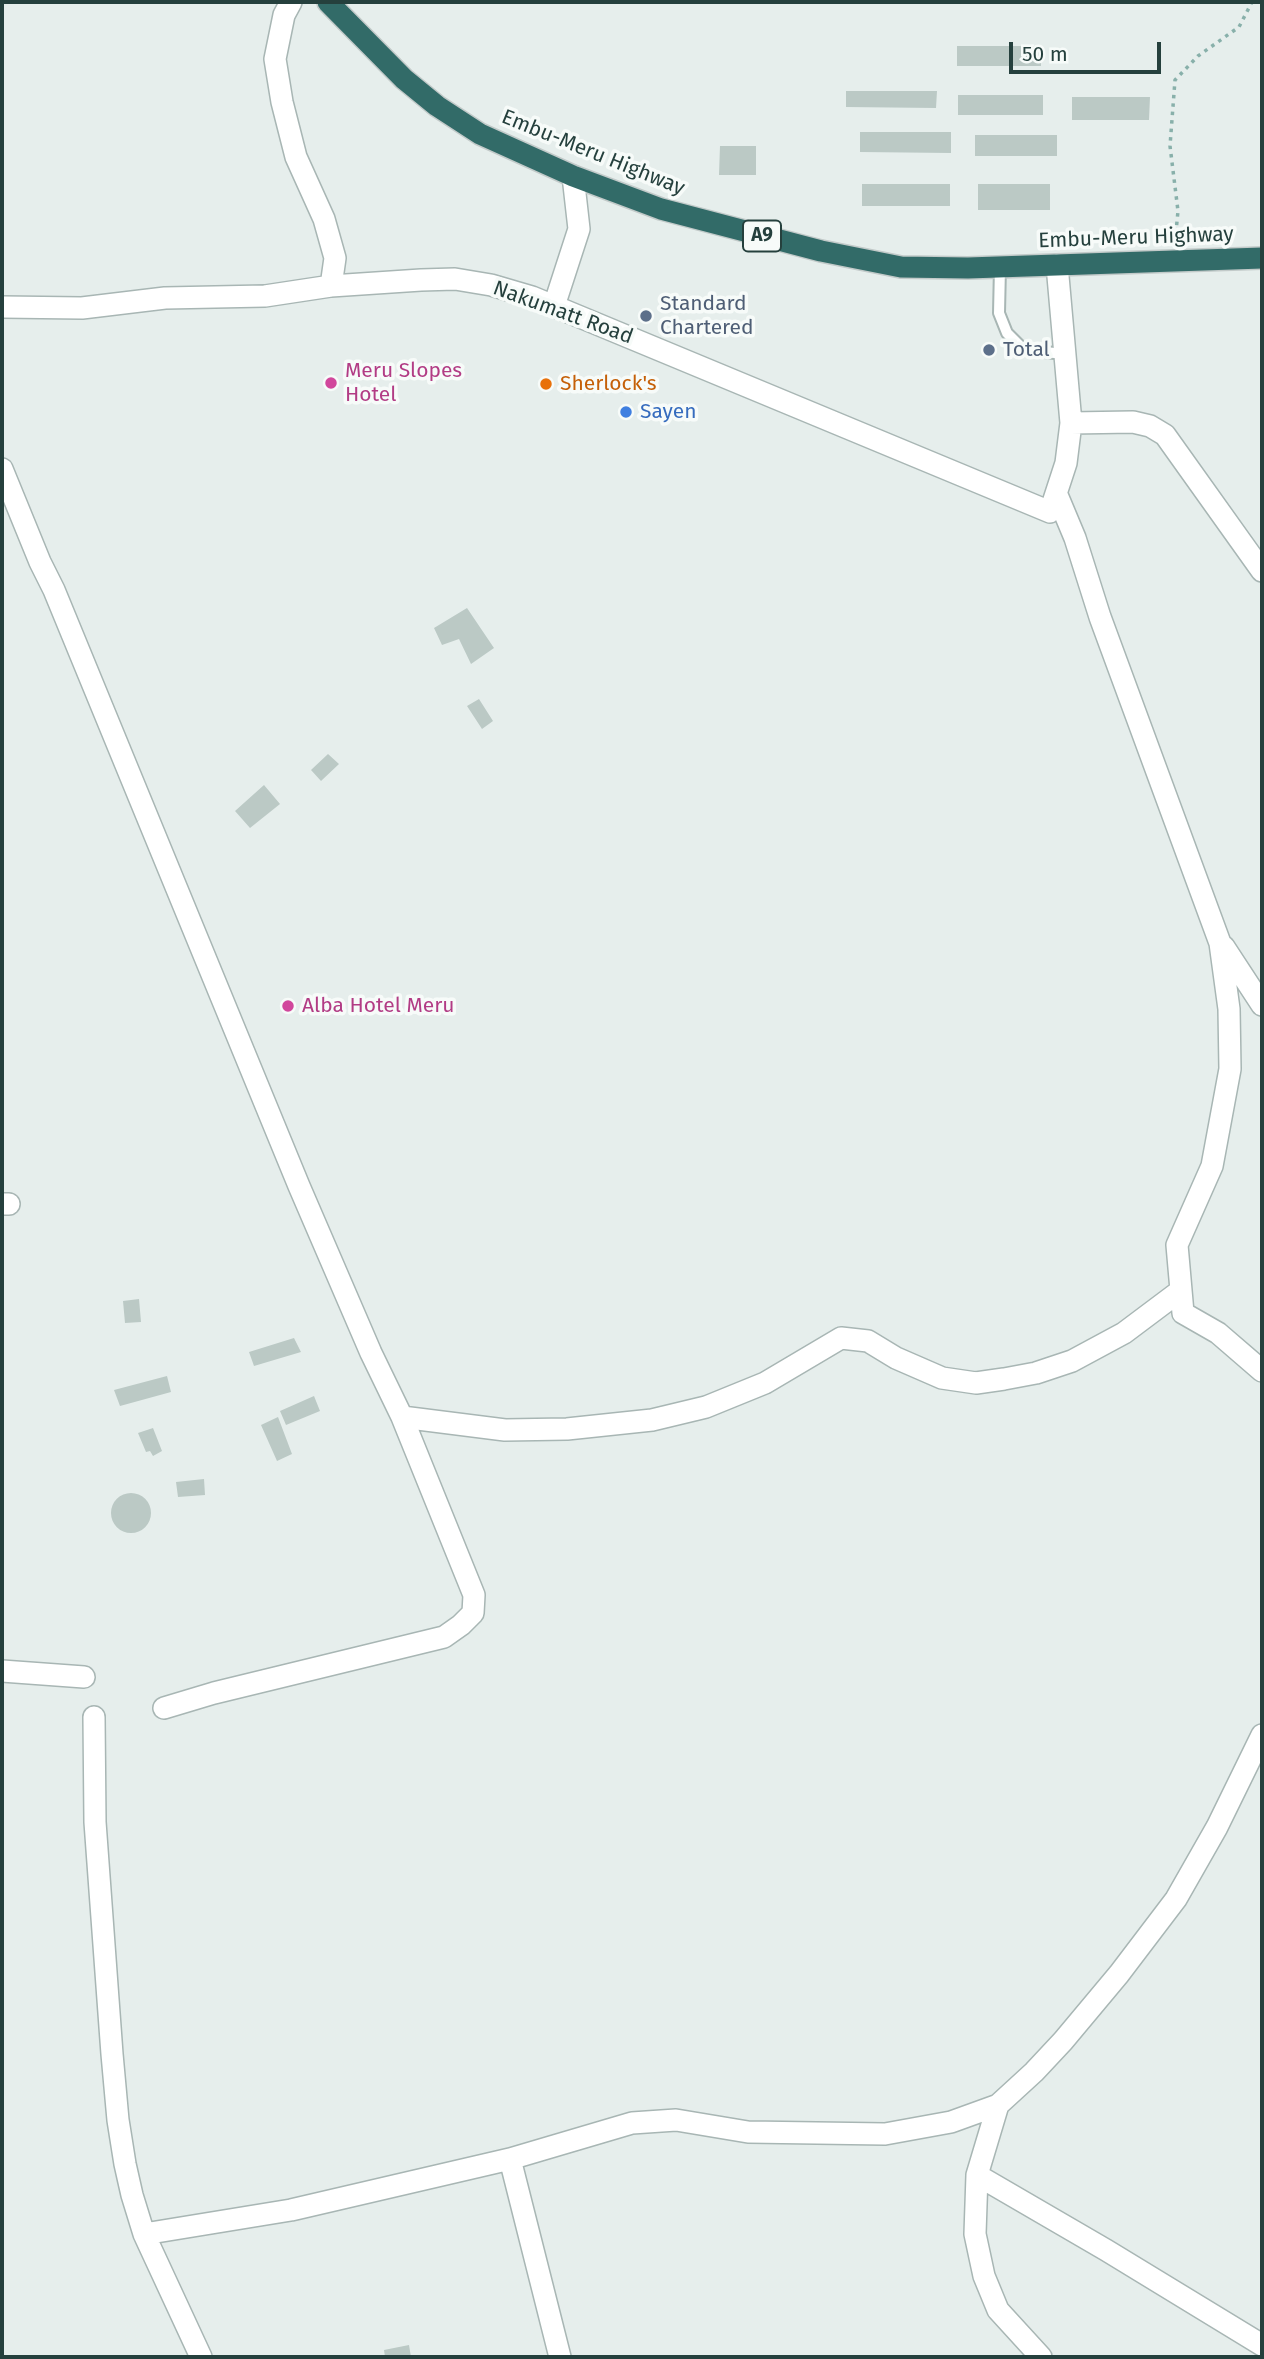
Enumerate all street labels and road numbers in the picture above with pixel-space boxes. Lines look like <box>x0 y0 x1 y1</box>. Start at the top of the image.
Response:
street label: Embu-Meru Highway <box>498 105 688 201</box>
road number: A9 <box>743 220 781 252</box>
street label: Embu-Meru Highway <box>1038 222 1234 254</box>
street label: Nakumatt Road <box>490 276 636 350</box>

